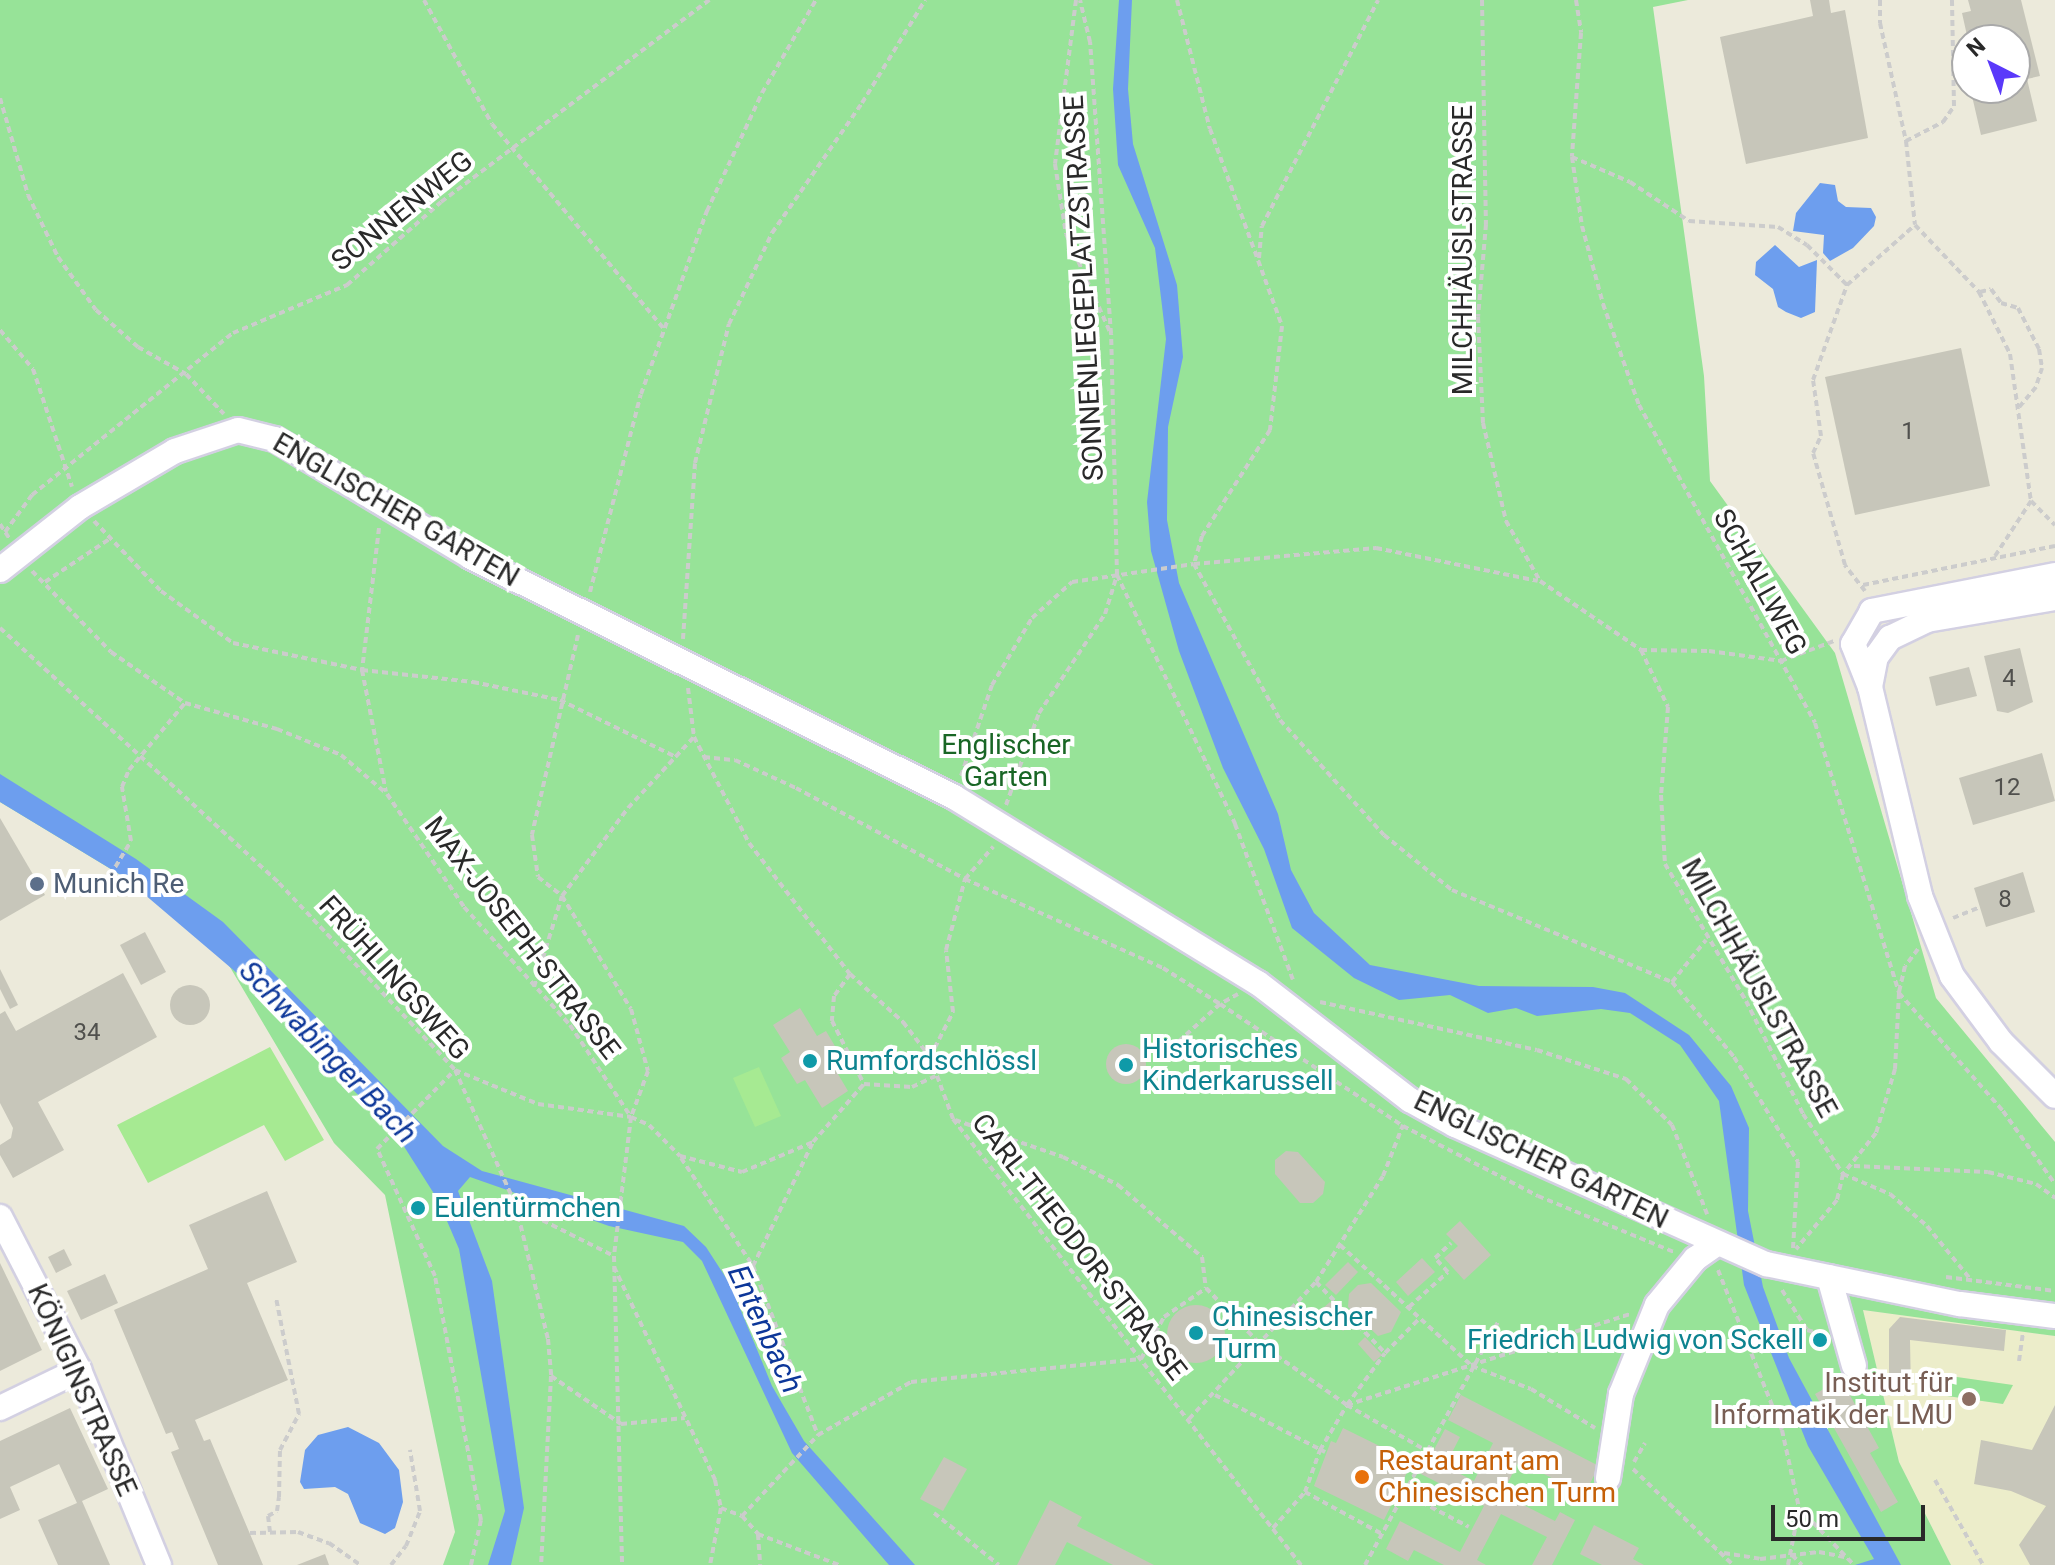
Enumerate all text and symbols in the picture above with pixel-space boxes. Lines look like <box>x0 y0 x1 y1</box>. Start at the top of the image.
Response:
north arrow <box>1951 24 2031 104</box>
text: N <box>1962 33 1990 62</box>
street label: SONNENLIEGEPLATZSTRASSE <box>1057 94 1111 482</box>
street label: MILCHHÄUSLSTRASSE <box>1446 105 1480 395</box>
street label: SONNENWEG <box>325 144 479 278</box>
house number: 1 <box>1901 418 1915 446</box>
street label: ENGLISCHER GARTEN <box>267 426 525 594</box>
street label: SCHALLWEG <box>1706 503 1814 661</box>
house number: 4 <box>2002 665 2016 693</box>
park label: Englischer Garten <box>941 728 1071 794</box>
house number: 12 <box>1994 774 2020 802</box>
street label: MAX-JOSEPH-STRASSE <box>417 810 627 1066</box>
street label: MILCHHÄUSLSTRASSE <box>1674 853 1844 1123</box>
place label: Munich Re <box>53 867 184 901</box>
marker: Munich Re <box>28 875 46 893</box>
house number: 8 <box>1998 886 2012 914</box>
street label: FRÜHLINGSWEG <box>312 889 476 1067</box>
water label: Schwabinger Bach <box>232 953 424 1151</box>
house number: 34 <box>74 1019 100 1047</box>
place label: Historisches Kinderkarussell <box>1142 1032 1334 1098</box>
place label: Rumfordschlössl <box>826 1044 1037 1078</box>
marker: Rumfordschlössl <box>801 1052 819 1070</box>
marker: Historisches Kinderkarussell <box>1117 1056 1135 1074</box>
street label: ENGLISCHER GARTEN <box>1408 1084 1674 1236</box>
street label: CARL-THEODOR-STRASSE <box>964 1107 1194 1387</box>
place label: Eulentürmchen <box>434 1191 621 1225</box>
marker: Eulentürmchen <box>409 1199 427 1217</box>
water label: Entenbach <box>720 1259 810 1399</box>
street label: KÖNIGINSTRASSE <box>20 1279 144 1501</box>
place label: Chinesischer Turm <box>1212 1300 1373 1366</box>
place label: Friedrich Ludwig von Sckell <box>1467 1323 1804 1357</box>
marker: Chinesischer Turm <box>1187 1324 1205 1342</box>
marker: Friedrich Ludwig von Sckell <box>1811 1331 1829 1349</box>
place label: Institut für Informatik der LMU <box>1713 1366 1953 1432</box>
marker: Institut für Informatik der LMU <box>1960 1390 1978 1408</box>
place label: Restaurant am Chinesischen Turm <box>1378 1444 1617 1510</box>
marker: Restaurant am Chinesischen Turm <box>1353 1468 1371 1486</box>
scale bar <box>1775 1489 1929 1539</box>
text: 50 m <box>1785 1505 1839 1533</box>

